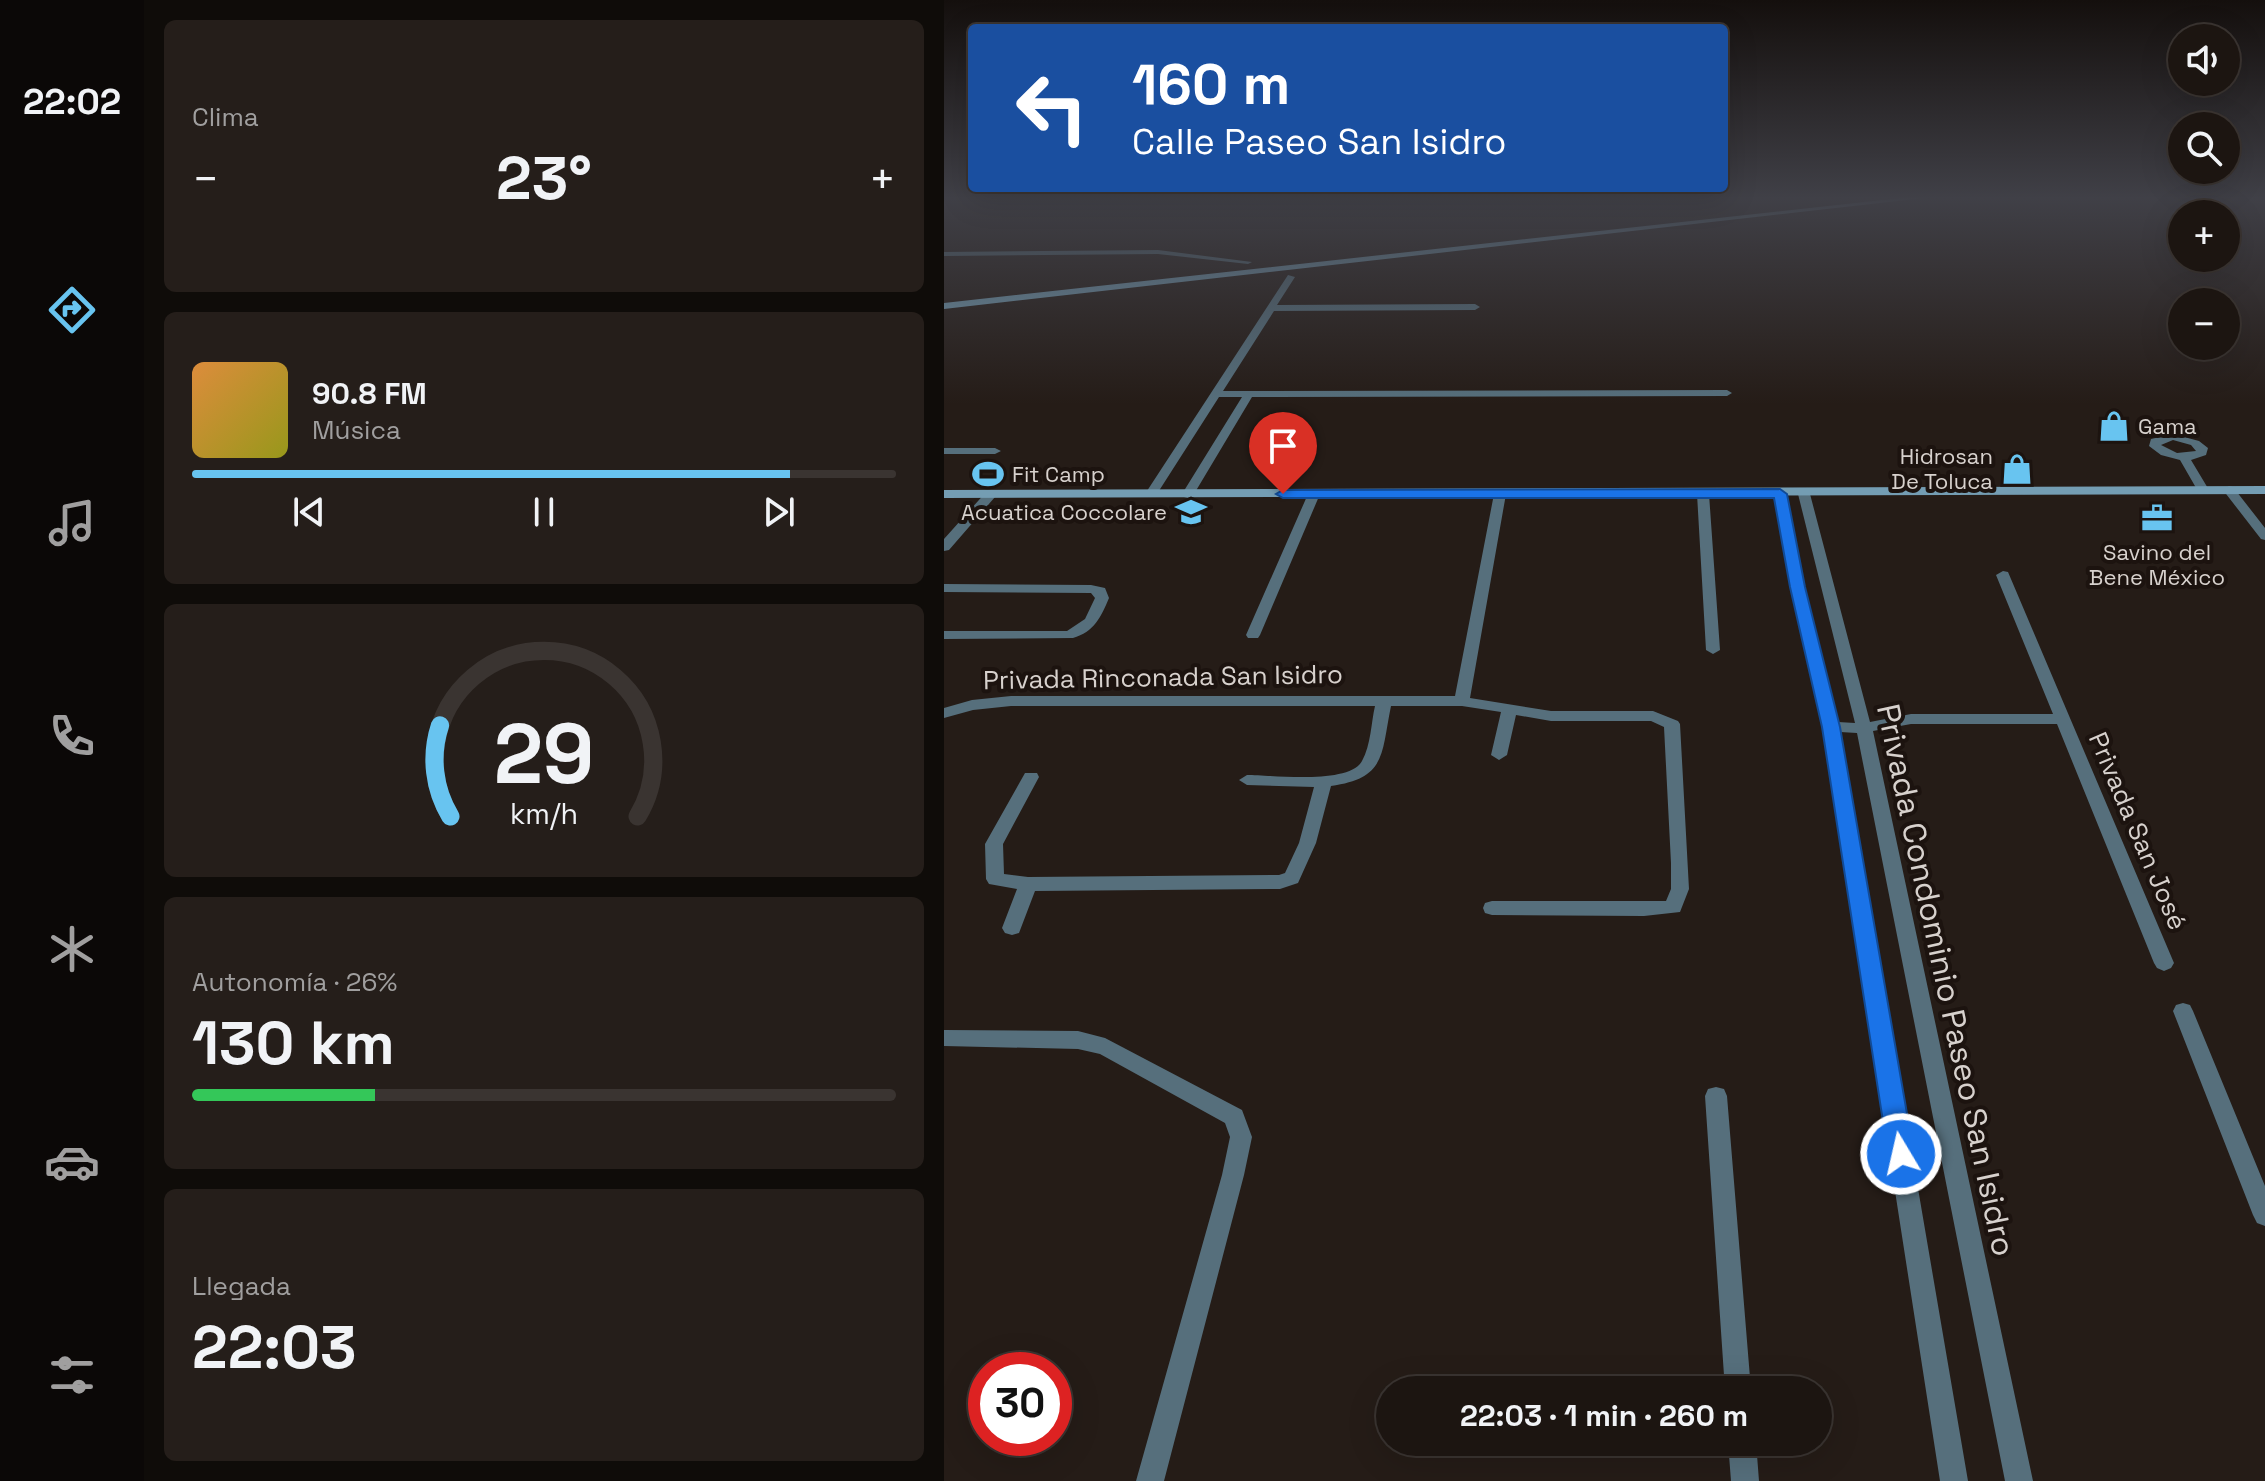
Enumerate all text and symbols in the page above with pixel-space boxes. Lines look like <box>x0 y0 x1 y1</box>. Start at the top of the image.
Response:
map controls <box>2168 24 2240 360</box>
button: sound <box>2168 24 2240 96</box>
text: 160 m <box>1132 49 1290 120</box>
icon: left <box>1000 56 1104 160</box>
text: 22:02 <box>23 79 121 125</box>
text: Clima <box>192 100 259 134</box>
button: search <box>2168 112 2240 184</box>
text: Calle Paseo San Isidro <box>1132 119 1507 165</box>
text: 23° <box>496 140 592 217</box>
text: − <box>192 151 219 207</box>
text: + <box>869 151 896 207</box>
button: + <box>2168 200 2240 272</box>
icon: directions <box>44 282 100 338</box>
button: − <box>2168 288 2240 360</box>
text: 90.8 FM <box>312 374 427 413</box>
shop icon: Gama <box>2097 409 2131 443</box>
pin <box>1249 412 1317 494</box>
place label: Gama <box>2138 412 2197 440</box>
text: Música <box>312 413 401 447</box>
icon: arrive <box>1261 424 1305 468</box>
place label: Hidrosan De Toluca <box>1891 442 1993 495</box>
shop icon: Hidrosan De Toluca <box>2000 452 2034 486</box>
sports icon: Fit Camp <box>971 457 1005 491</box>
place label: Fit Camp <box>1012 460 1105 488</box>
icon: previous <box>287 490 331 534</box>
icon: pause <box>522 490 566 534</box>
icon: next <box>757 490 801 534</box>
icon: music <box>44 495 100 551</box>
school or university icon: Acuatica Coccolare <box>1174 495 1208 529</box>
place label: Acuatica Coccolare <box>961 498 1167 526</box>
office icon: Savino del Bene México <box>2140 501 2174 535</box>
place label: Savino del Bene México <box>2089 538 2225 591</box>
street label: Privada Rinconada San Isidro <box>983 657 1343 697</box>
text: 29 <box>494 700 594 806</box>
street label: Privada Condominio Paseo San Isidro <box>1868 700 2024 1260</box>
icon: phone <box>44 708 100 764</box>
street label: Privada San José <box>2081 727 2195 935</box>
text: km/h <box>510 796 578 832</box>
icon: climate <box>44 921 100 977</box>
text: Autonomía · 26% <box>192 965 397 999</box>
text: 130 km <box>192 1005 395 1082</box>
position arrow <box>1859 1112 1943 1196</box>
icon: car <box>44 1134 100 1190</box>
text: Llegada <box>192 1269 291 1303</box>
text: 22:03 <box>192 1309 357 1386</box>
icon: filters <box>44 1347 100 1403</box>
speed limit sign: 30 <box>968 1352 1072 1456</box>
text: 22:03 · 1 min · 260 m <box>1460 1396 1748 1435</box>

